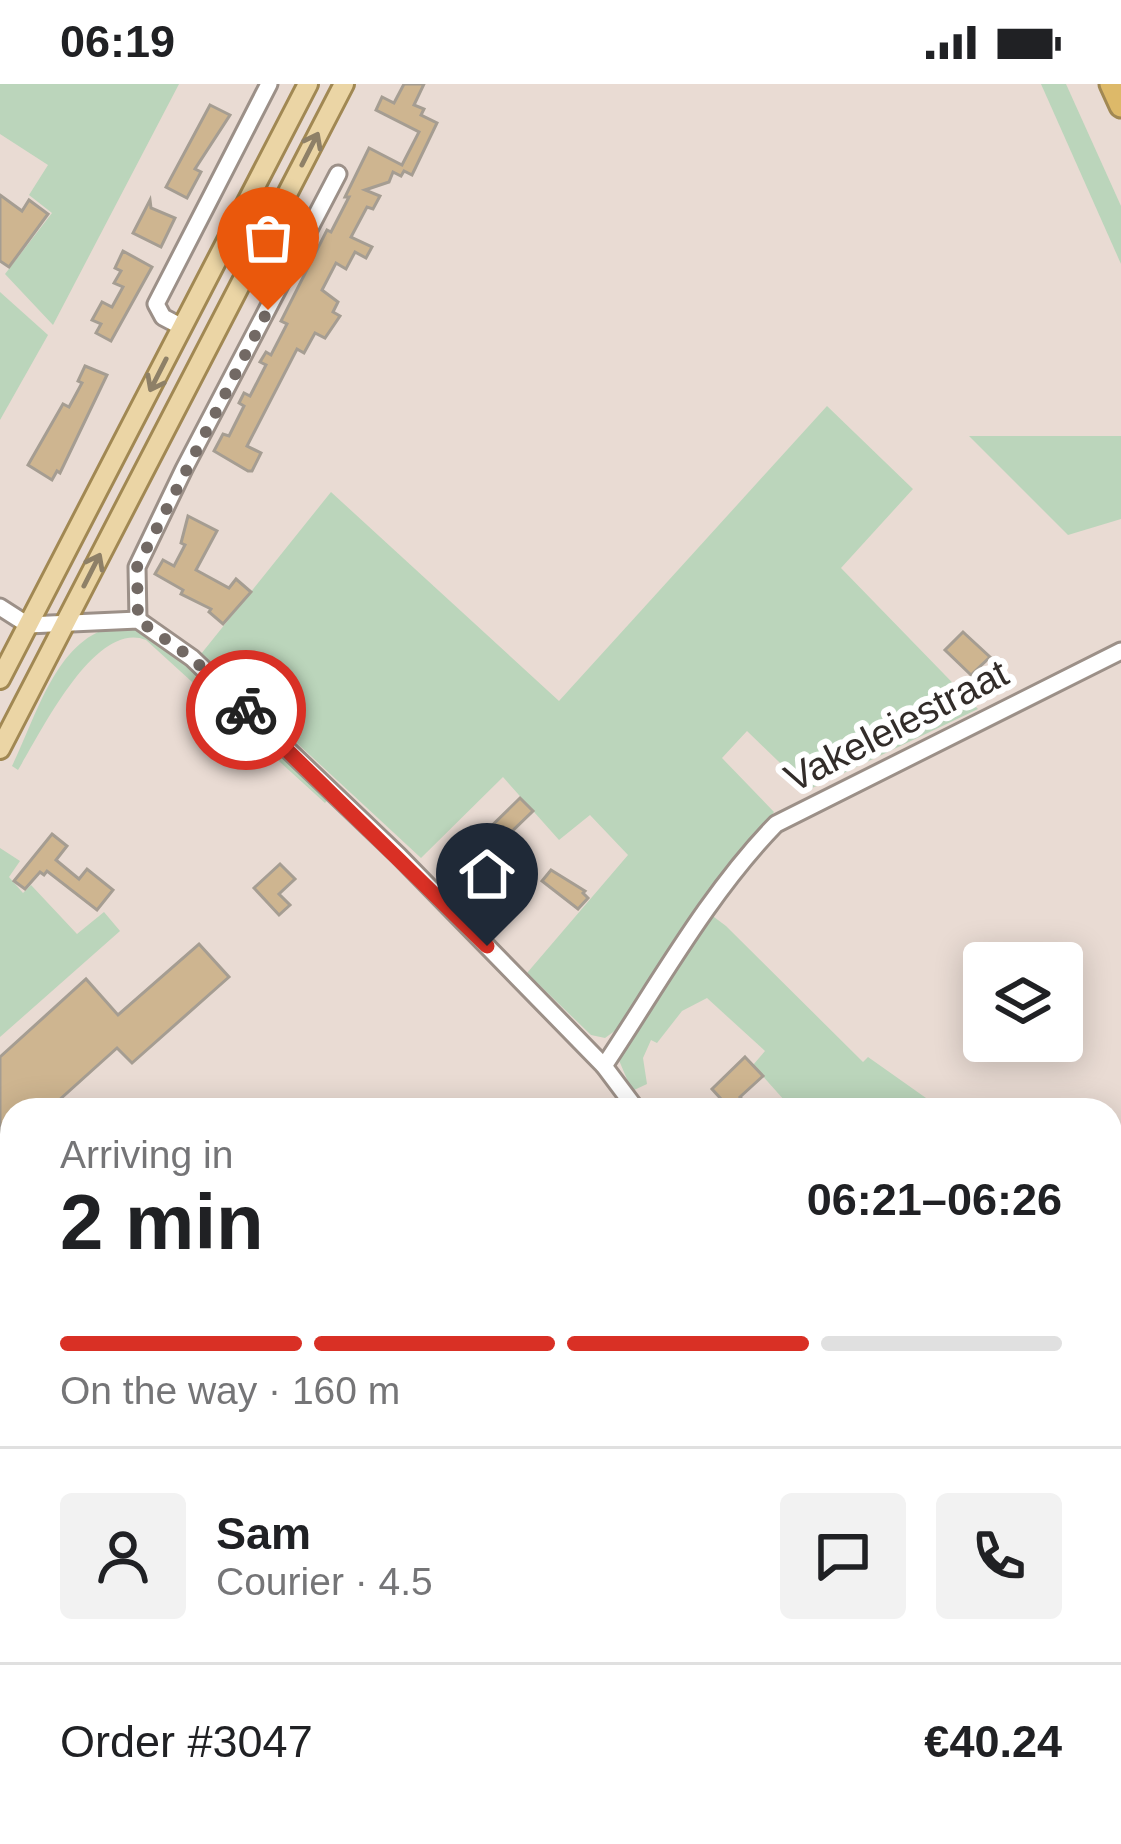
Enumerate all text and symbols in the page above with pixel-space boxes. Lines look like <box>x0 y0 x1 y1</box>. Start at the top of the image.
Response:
text: 06:19 <box>60 16 175 67</box>
one-way arrow <box>299 133 322 168</box>
pin <box>217 187 319 310</box>
icon: bag <box>235 205 301 271</box>
one-way arrow <box>146 356 169 391</box>
one-way arrow <box>81 554 104 589</box>
courier <box>186 650 306 770</box>
street label: Vakeleiestraat <box>778 651 1015 800</box>
icon: bike <box>213 677 279 743</box>
pin <box>436 823 538 946</box>
icon: home <box>454 841 520 907</box>
map controls <box>963 942 1083 1062</box>
button: layers <box>963 942 1083 1062</box>
text: Arriving in <box>60 1133 233 1176</box>
text: 06:21–06:26 <box>807 1174 1062 1225</box>
text: 2 min <box>60 1178 264 1266</box>
text: On the way · 160 m <box>60 1369 400 1412</box>
button: person <box>60 1493 186 1619</box>
button: chat <box>780 1493 906 1619</box>
button: phone <box>936 1493 1062 1619</box>
text: Sam <box>216 1508 311 1559</box>
text: Courier · 4.5 <box>216 1560 433 1603</box>
text: Order #3047 <box>60 1716 313 1767</box>
text: €40.24 <box>924 1716 1062 1767</box>

